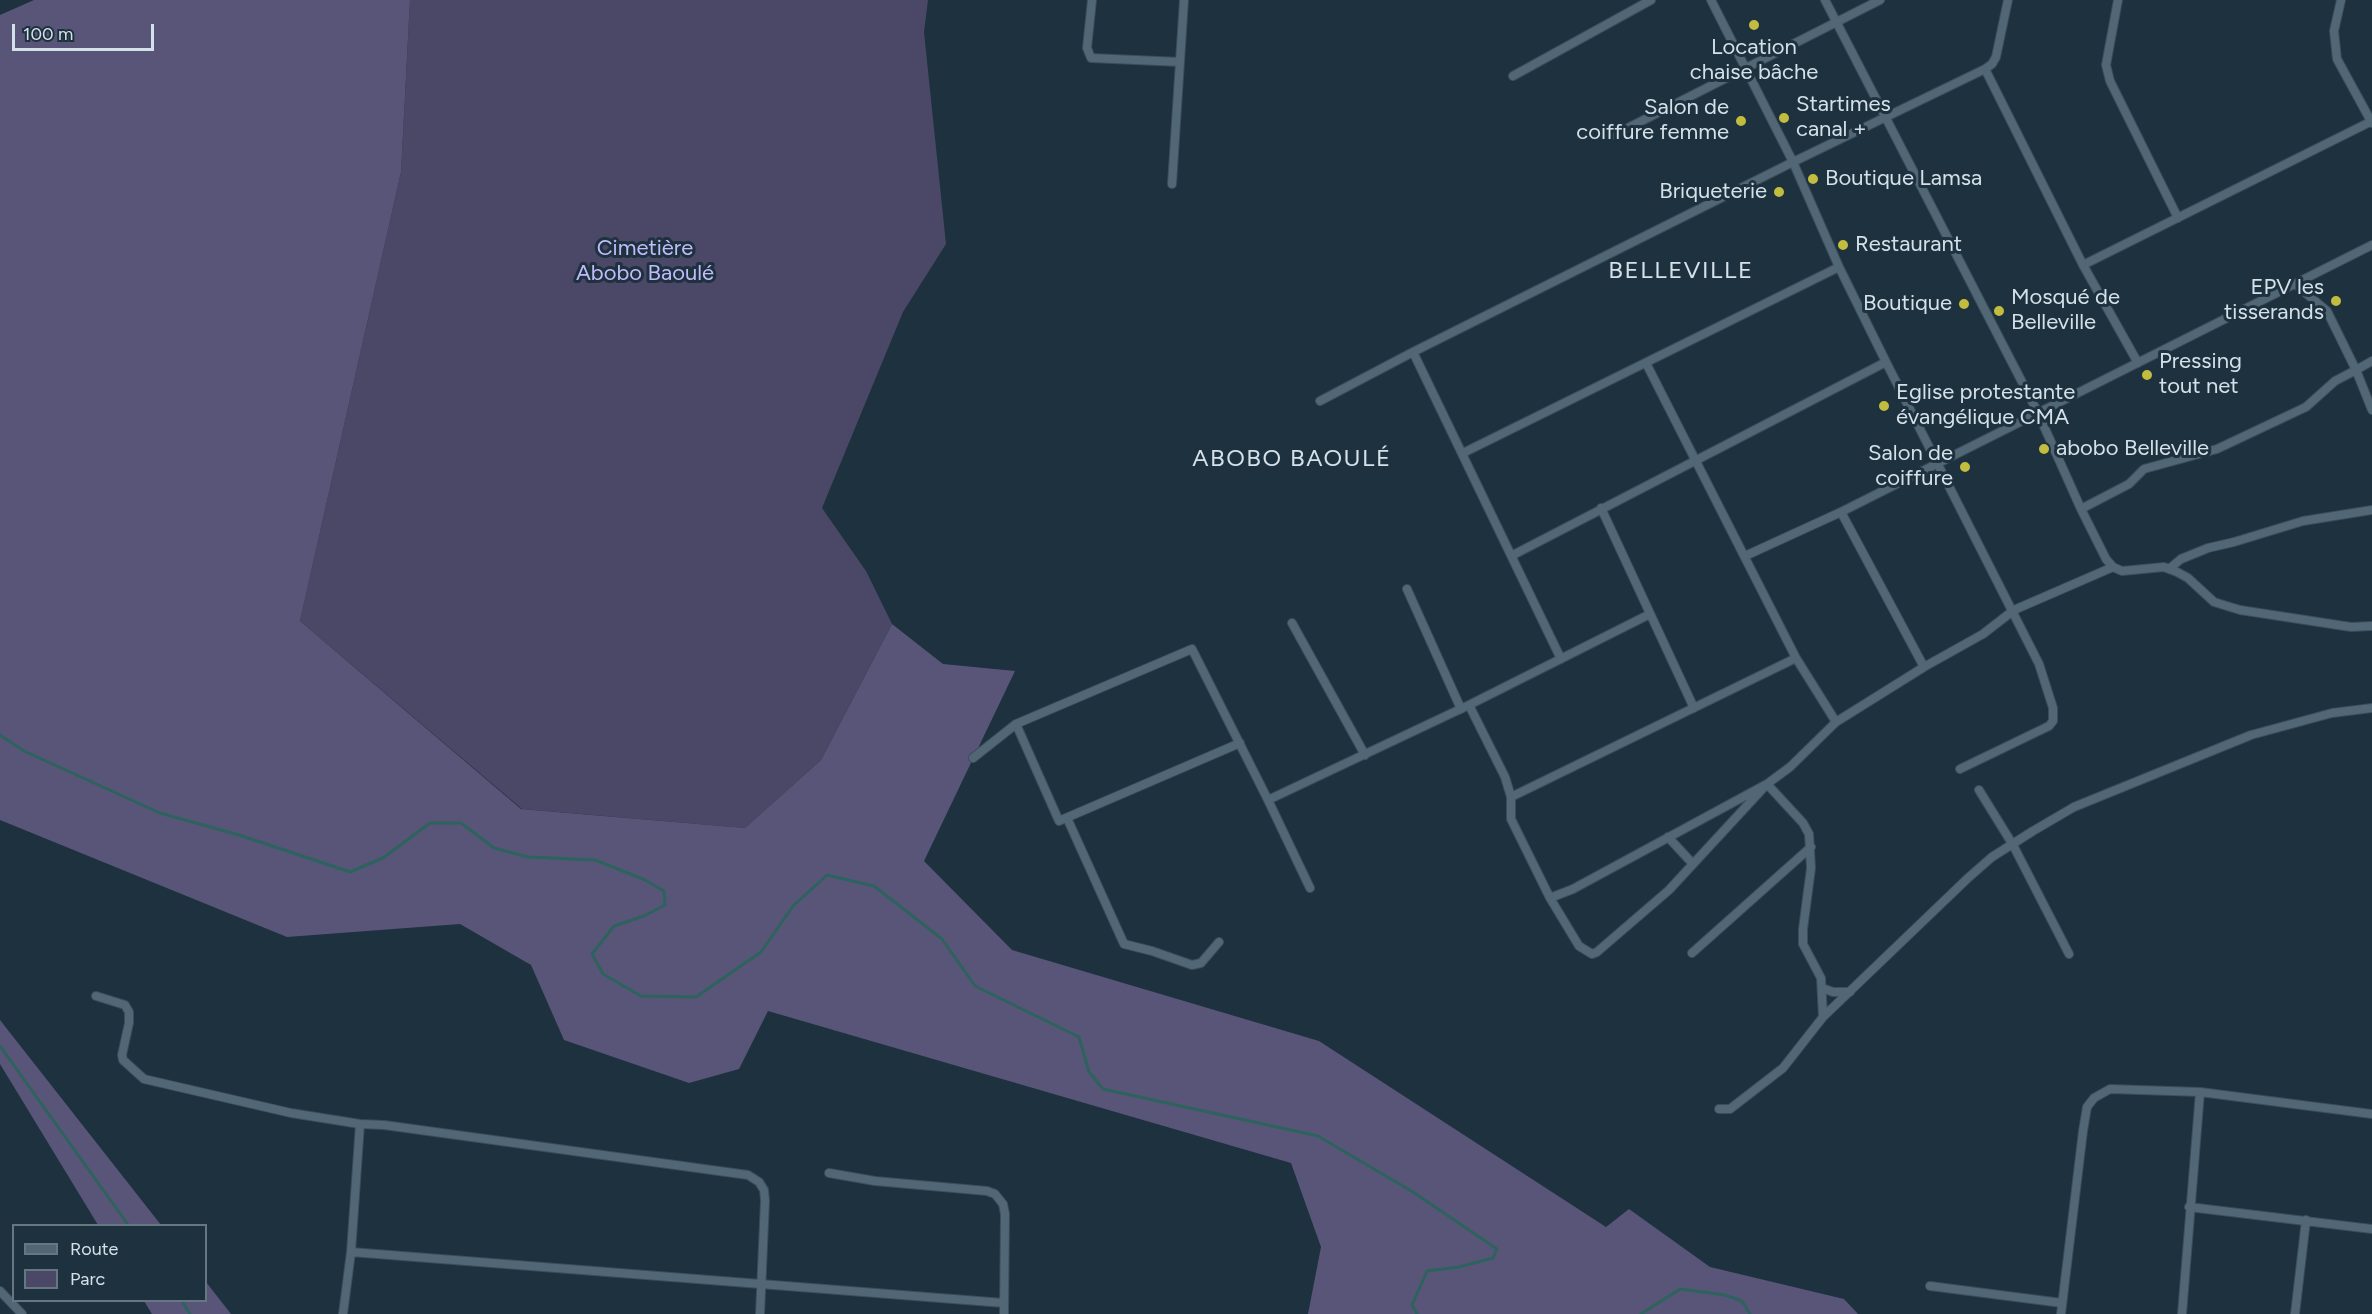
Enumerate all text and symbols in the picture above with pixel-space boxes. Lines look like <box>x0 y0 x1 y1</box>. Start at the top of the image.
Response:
scale bar <box>15 12 158 50</box>
marker: Location chaise bâche <box>1747 18 1761 32</box>
text: 100 m <box>23 23 73 45</box>
place label: Location chaise bâche <box>1690 35 1818 86</box>
place label: Startimes canal + <box>1796 92 1891 144</box>
place label: Salon de coiffure femme <box>1576 95 1729 146</box>
marker: Startimes canal + <box>1777 111 1791 125</box>
marker: Salon de coiffure femme <box>1734 114 1748 128</box>
place label: Boutique Lamsa <box>1825 166 1982 192</box>
marker: Boutique Lamsa <box>1806 172 1820 186</box>
place label: Briqueterie <box>1659 179 1767 205</box>
marker: Briqueterie <box>1772 185 1786 199</box>
place label: Restaurant <box>1855 232 1962 258</box>
park label: Cimetière Abobo Baoulé <box>576 236 714 288</box>
marker: Restaurant <box>1836 238 1850 252</box>
district label: BELLEVILLE <box>1608 257 1754 285</box>
place label: EPV les tisserands <box>2224 275 2324 326</box>
place label: Mosqué de Belleville <box>2011 285 2120 336</box>
place label: Boutique <box>1863 291 1952 317</box>
marker: EPV les tisserands <box>2329 294 2343 308</box>
marker: Boutique <box>1957 297 1971 311</box>
marker: Mosqué de Belleville <box>1992 304 2006 318</box>
place label: Pressing tout net <box>2159 349 2242 400</box>
marker: Pressing tout net <box>2140 368 2154 382</box>
place label: Eglise protestante évangélique CMA <box>1896 380 2075 432</box>
marker: Eglise protestante évangélique CMA <box>1877 399 1891 413</box>
place label: abobo Belleville <box>2056 436 2209 462</box>
place label: Salon de coiffure <box>1868 441 1953 493</box>
marker: abobo Belleville <box>2037 442 2051 456</box>
district label: ABOBO BAOULÉ <box>1192 445 1392 473</box>
marker: Salon de coiffure <box>1958 460 1972 474</box>
legend <box>12 1224 207 1302</box>
text: Route <box>70 1238 118 1260</box>
text: Parc <box>70 1268 105 1290</box>

